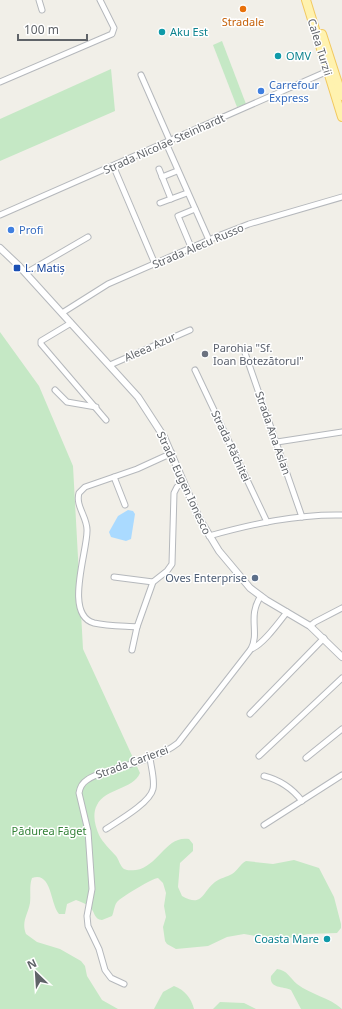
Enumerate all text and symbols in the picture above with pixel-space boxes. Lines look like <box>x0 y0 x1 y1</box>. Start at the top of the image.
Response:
marker: Stradale <box>238 4 248 14</box>
place label: Stradale <box>222 14 264 29</box>
scale bar <box>18 16 87 42</box>
street label: Calea Turzii <box>305 16 336 77</box>
text: 100 m <box>24 21 59 38</box>
place label: Aku Est <box>170 24 208 39</box>
marker: Aku Est <box>157 27 167 37</box>
place label: OMV <box>286 48 312 63</box>
marker: OMV <box>273 51 283 61</box>
place label: Carrefour Express <box>269 77 319 105</box>
marker: Carrefour Express <box>256 86 266 96</box>
street label: Strada Nicolae Steinhardt <box>101 110 227 177</box>
street label: Strada Alecu Russo <box>150 219 246 272</box>
place label: Profi <box>19 222 43 237</box>
marker: Profi <box>6 225 16 235</box>
place label: L. Matiș <box>25 260 65 275</box>
marker: L. Matiș <box>12 263 22 273</box>
street label: Aleea Azur <box>122 328 178 365</box>
place label: Parohia "Sf. Ioan Botezătorul" <box>213 340 304 368</box>
marker: Parohia "Sf. Ioan Botezătorul" <box>200 349 210 359</box>
street label: Strada Ana Aslan <box>252 389 295 477</box>
street label: Strada Răchitei <box>208 408 255 484</box>
street label: Strada Eugen Ionesco <box>154 429 215 537</box>
place label: Oves Enterprise <box>165 570 247 585</box>
marker: Oves Enterprise <box>250 573 260 583</box>
street label: Strada Carierei <box>93 741 170 782</box>
park label: Pădurea Făget <box>12 823 86 838</box>
place label: Coasta Mare <box>254 931 319 946</box>
marker: Coasta Mare <box>322 934 332 944</box>
north arrow <box>16 953 56 993</box>
text: N <box>24 955 39 972</box>

